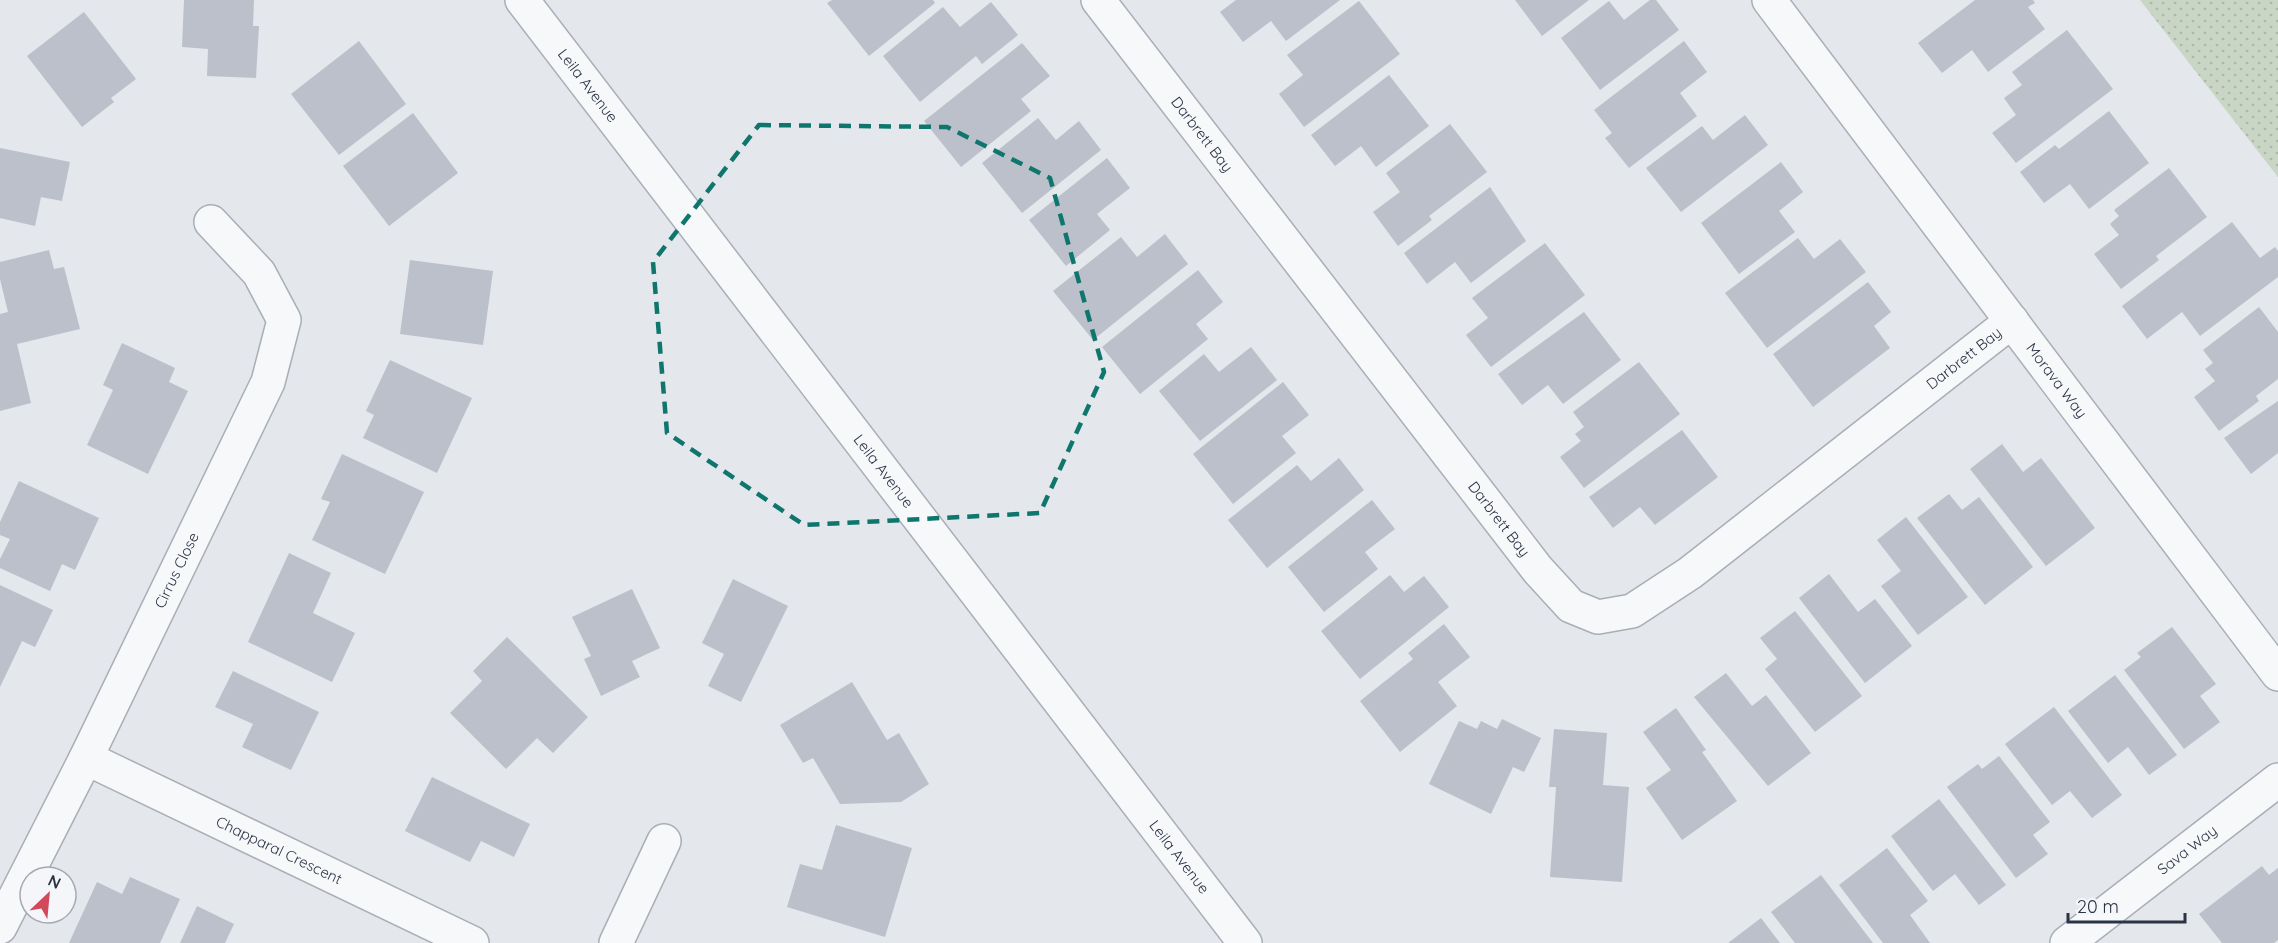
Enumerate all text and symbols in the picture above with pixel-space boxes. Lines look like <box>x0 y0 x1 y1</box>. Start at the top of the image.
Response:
street label: Leila Avenue <box>554 45 622 126</box>
street label: Darbrett Bay <box>1167 93 1237 176</box>
street label: Darbrett Bay <box>1922 323 2005 393</box>
street label: Morava Way <box>2022 339 2091 422</box>
street label: Leila Avenue <box>850 431 918 512</box>
street label: Darbrett Bay <box>1464 477 1534 561</box>
street label: Cirrus Close <box>150 529 203 611</box>
street label: Chapparal Crescent <box>213 812 345 888</box>
street label: Leila Avenue <box>1145 816 1214 897</box>
street label: Sava Way <box>2153 821 2221 879</box>
north arrow <box>18 865 78 925</box>
text: N <box>45 870 64 893</box>
scale bar <box>2068 886 2185 924</box>
text: 20 m <box>2077 895 2119 918</box>

